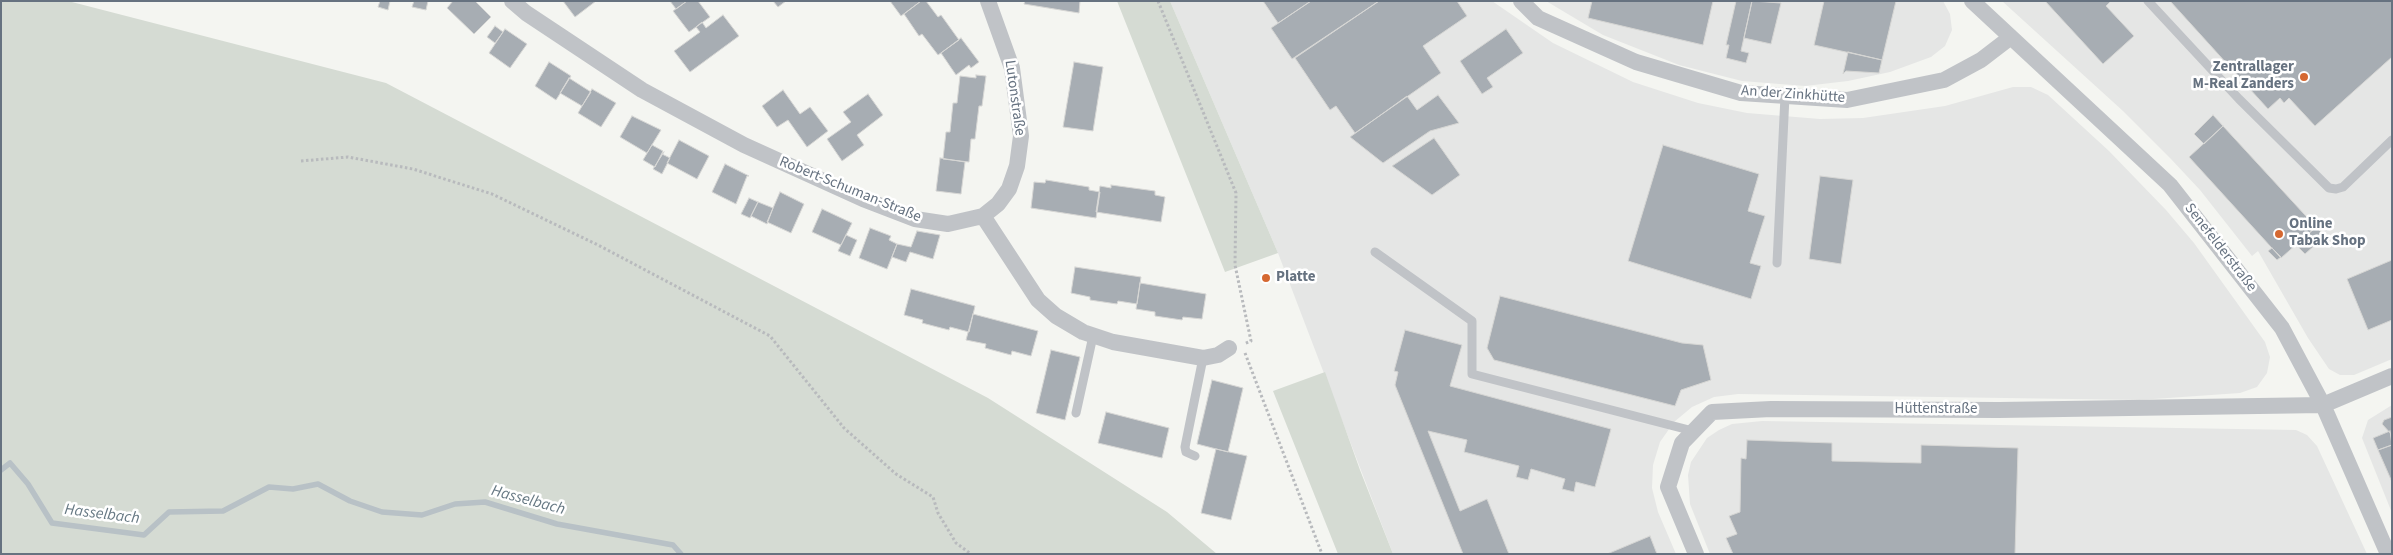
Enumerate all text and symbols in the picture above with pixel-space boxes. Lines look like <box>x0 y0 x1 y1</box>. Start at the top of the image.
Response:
street label: Lutonstraße <box>1000 59 1028 137</box>
place label: Zentrallager M-Real Zanders <box>2192 59 2294 94</box>
marker: Zentrallager M-Real Zanders <box>2298 71 2310 83</box>
street label: An der Zinkhütte <box>1740 82 1846 108</box>
street label: Robert-Schuman-Straße <box>776 153 924 227</box>
street label: Senefelderstraße <box>2180 200 2260 296</box>
place label: Online Tabak Shop <box>2289 216 2366 251</box>
marker: Online Tabak Shop <box>2273 228 2285 240</box>
place label: Platte <box>1276 269 1316 287</box>
marker: Platte <box>1260 272 1272 284</box>
street label: Hüttenstraße <box>1895 401 1977 419</box>
water label: Hasselbach <box>489 482 567 520</box>
water label: Hasselbach <box>63 501 141 529</box>

